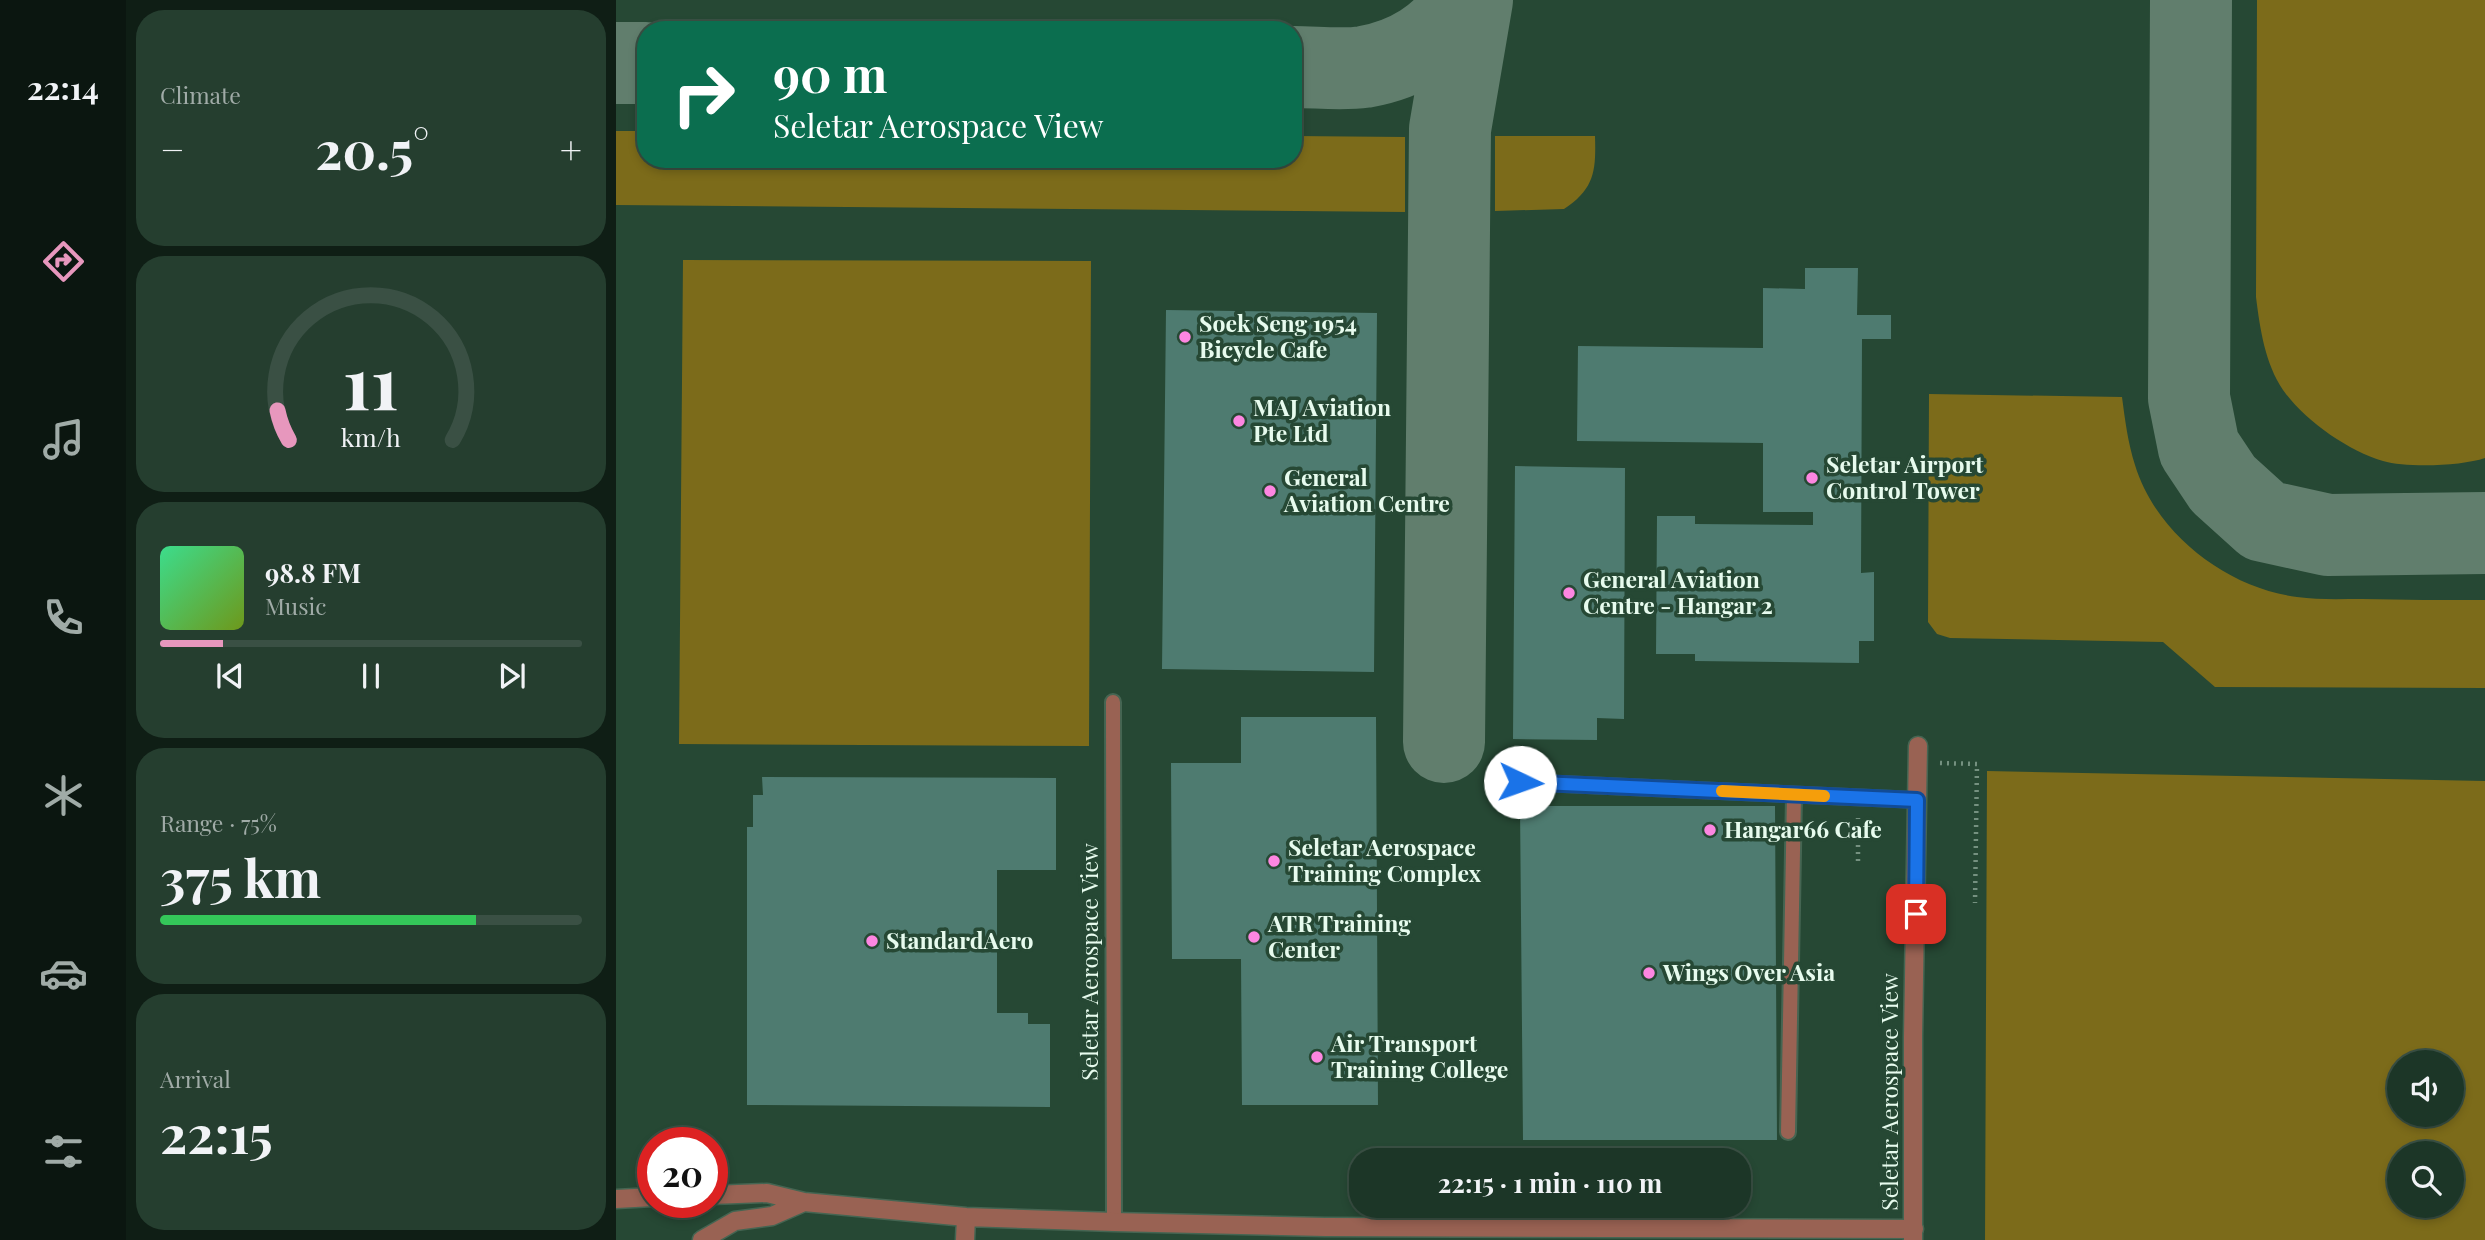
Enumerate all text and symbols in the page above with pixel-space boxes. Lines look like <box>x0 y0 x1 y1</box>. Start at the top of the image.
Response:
text: 90 m <box>773 40 887 105</box>
icon: right <box>658 49 749 140</box>
text: 22:14 <box>27 65 99 108</box>
text: Climate <box>160 79 241 110</box>
text: Seletar Aerospace View <box>773 103 1104 146</box>
text: 20.5° <box>315 114 429 183</box>
text: − <box>160 123 185 174</box>
text: + <box>560 123 582 174</box>
icon: directions <box>39 237 88 286</box>
place label: Soek Seng 1954 Bicycle Cafe <box>1199 307 1357 364</box>
marker: Soek Seng 1954 Bicycle Cafe <box>1177 329 1193 345</box>
text: 11 <box>343 331 399 428</box>
place label: MAJ Aviation Pte Ltd <box>1253 391 1391 448</box>
marker: MAJ Aviation Pte Ltd <box>1231 413 1247 429</box>
icon: music <box>39 415 88 464</box>
text: km/h <box>341 420 401 453</box>
place label: Seletar Airport Control Tower <box>1826 448 1984 505</box>
place label: General Aviation Centre <box>1283 461 1450 518</box>
marker: Seletar Airport Control Tower <box>1804 470 1820 486</box>
marker: General Aviation Centre <box>1262 483 1278 499</box>
text: 98.8 FM <box>265 555 361 590</box>
place label: General Aviation Centre - Hangar 2 <box>1583 563 1773 620</box>
marker: General Aviation Centre - Hangar 2 <box>1561 585 1577 601</box>
text: Music <box>265 590 326 621</box>
icon: phone <box>39 593 88 642</box>
icon: previous <box>211 657 249 695</box>
icon: pause <box>352 657 390 695</box>
icon: next <box>493 657 531 695</box>
position arrow <box>1483 745 1557 819</box>
icon: climate <box>39 771 88 820</box>
text: Range · 75% <box>160 807 277 838</box>
place label: Hangar66 Cafe <box>1724 813 1882 844</box>
marker: Hangar66 Cafe <box>1702 822 1718 838</box>
place label: Seletar Aerospace Training Complex <box>1288 831 1482 888</box>
text: 375 km <box>160 842 321 911</box>
street label: Seletar Aerospace View <box>1073 843 1104 1081</box>
marker: Seletar Aerospace Training Complex <box>1266 853 1282 869</box>
pin <box>1886 884 1946 944</box>
icon: arrive <box>1897 895 1935 933</box>
place label: ATR Training Center <box>1267 907 1411 964</box>
place label: StandardAero <box>886 924 1034 955</box>
marker: ATR Training Center <box>1246 929 1262 945</box>
marker: StandardAero <box>864 933 880 949</box>
icon: car <box>39 949 88 998</box>
place label: Wings Over Asia <box>1662 956 1835 987</box>
marker: Wings Over Asia <box>1641 965 1657 981</box>
street label: Seletar Aerospace View <box>1873 973 1904 1211</box>
place label: Air Transport Training College <box>1330 1027 1508 1084</box>
marker: Air Transport Training College <box>1309 1049 1325 1065</box>
map controls <box>2387 1050 2464 1218</box>
button: sound <box>2387 1050 2464 1127</box>
text: Arrival <box>160 1063 231 1094</box>
text: 22:15 <box>160 1098 273 1167</box>
icon: filters <box>39 1127 88 1176</box>
speed limit sign: 20 <box>637 1127 728 1218</box>
button: search <box>2387 1141 2464 1218</box>
text: 22:15 · 1 min · 110 m <box>1438 1165 1662 1200</box>

